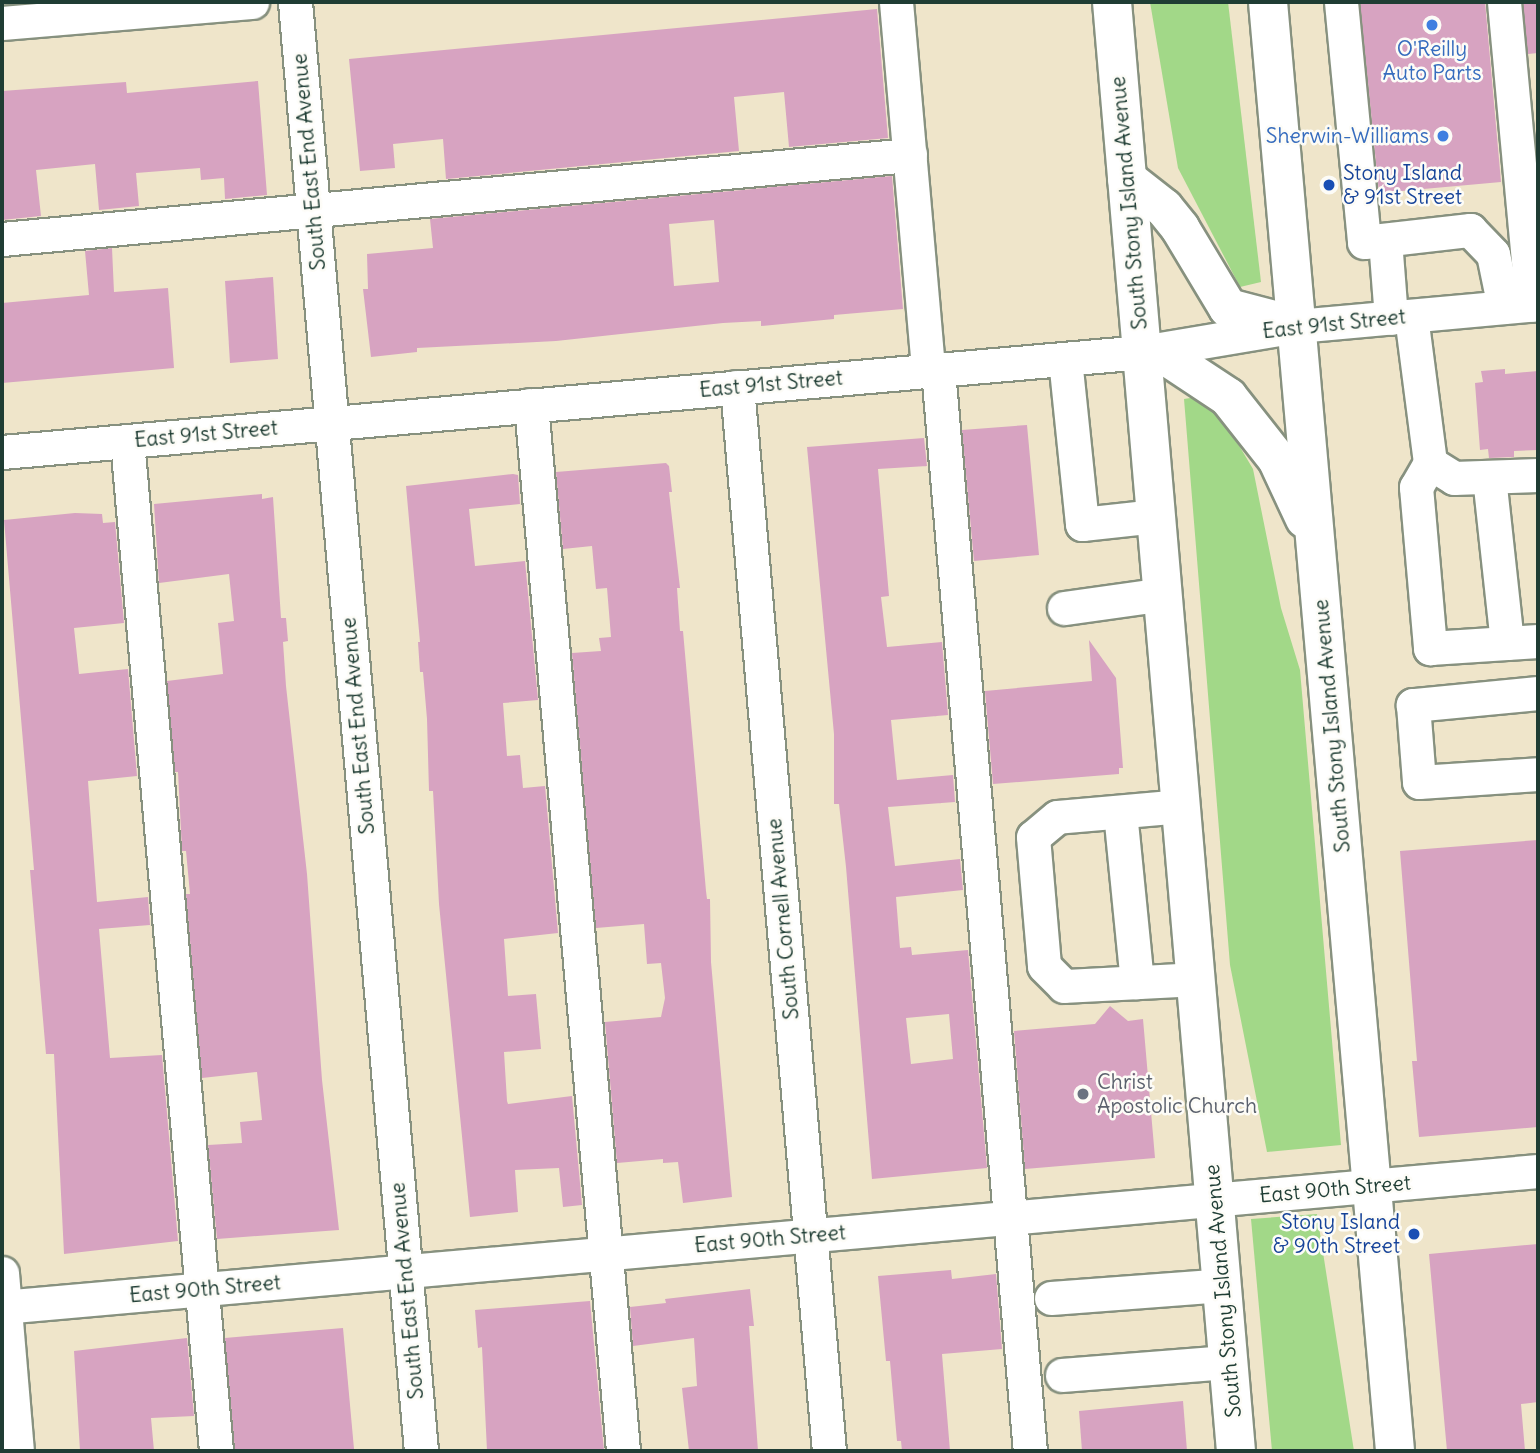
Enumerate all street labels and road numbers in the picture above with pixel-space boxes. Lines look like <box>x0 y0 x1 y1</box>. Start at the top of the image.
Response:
street label: South East End Avenue <box>287 52 331 272</box>
street label: South Stony Island Avenue <box>1105 75 1153 331</box>
street label: East 91st Street <box>1261 304 1407 344</box>
street label: East 91st Street <box>698 365 844 403</box>
street label: East 91st Street <box>133 415 279 453</box>
street label: South Stony Island Avenue <box>1308 598 1356 854</box>
street label: South East End Avenue <box>336 616 380 836</box>
street label: South Cornell Avenue <box>762 817 804 1021</box>
street label: South Stony Island Avenue <box>1199 1163 1247 1419</box>
street label: East 90th Street <box>1258 1170 1412 1208</box>
street label: South East End Avenue <box>385 1181 429 1401</box>
street label: East 90th Street <box>693 1220 847 1258</box>
street label: East 90th Street <box>128 1270 282 1308</box>

